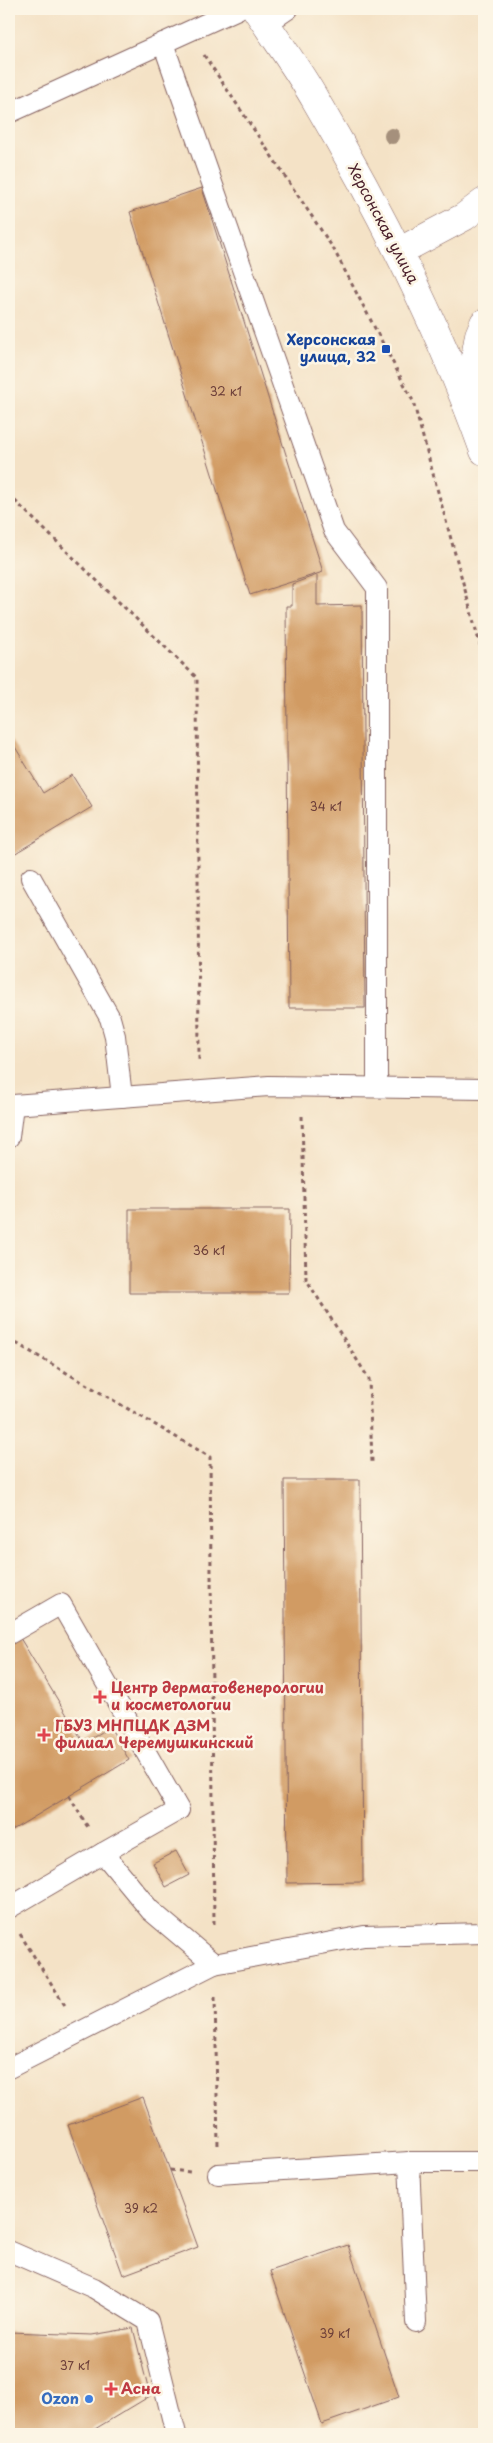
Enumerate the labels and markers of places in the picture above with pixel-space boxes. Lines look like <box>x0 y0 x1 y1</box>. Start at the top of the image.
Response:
place label: Херсонская улица, 32 <box>287 327 376 367</box>
marker: Херсонская улица, 32 <box>380 343 392 355</box>
place label: Центр дерматовенерологии и косметологии <box>111 1675 324 1715</box>
marker: Центр дерматовенерологии и косметологии <box>93 1690 107 1704</box>
place label: ГБУЗ МНПЦДК ДЗМ филиал Черемушкинский <box>55 1713 254 1753</box>
marker: ГБУЗ МНПЦДК ДЗМ филиал Черемушкинский <box>37 1728 51 1742</box>
place label: Асна <box>121 2376 161 2399</box>
marker: Асна <box>105 2383 117 2395</box>
place label: Ozon <box>41 2386 79 2409</box>
marker: Ozon <box>83 2393 95 2405</box>

